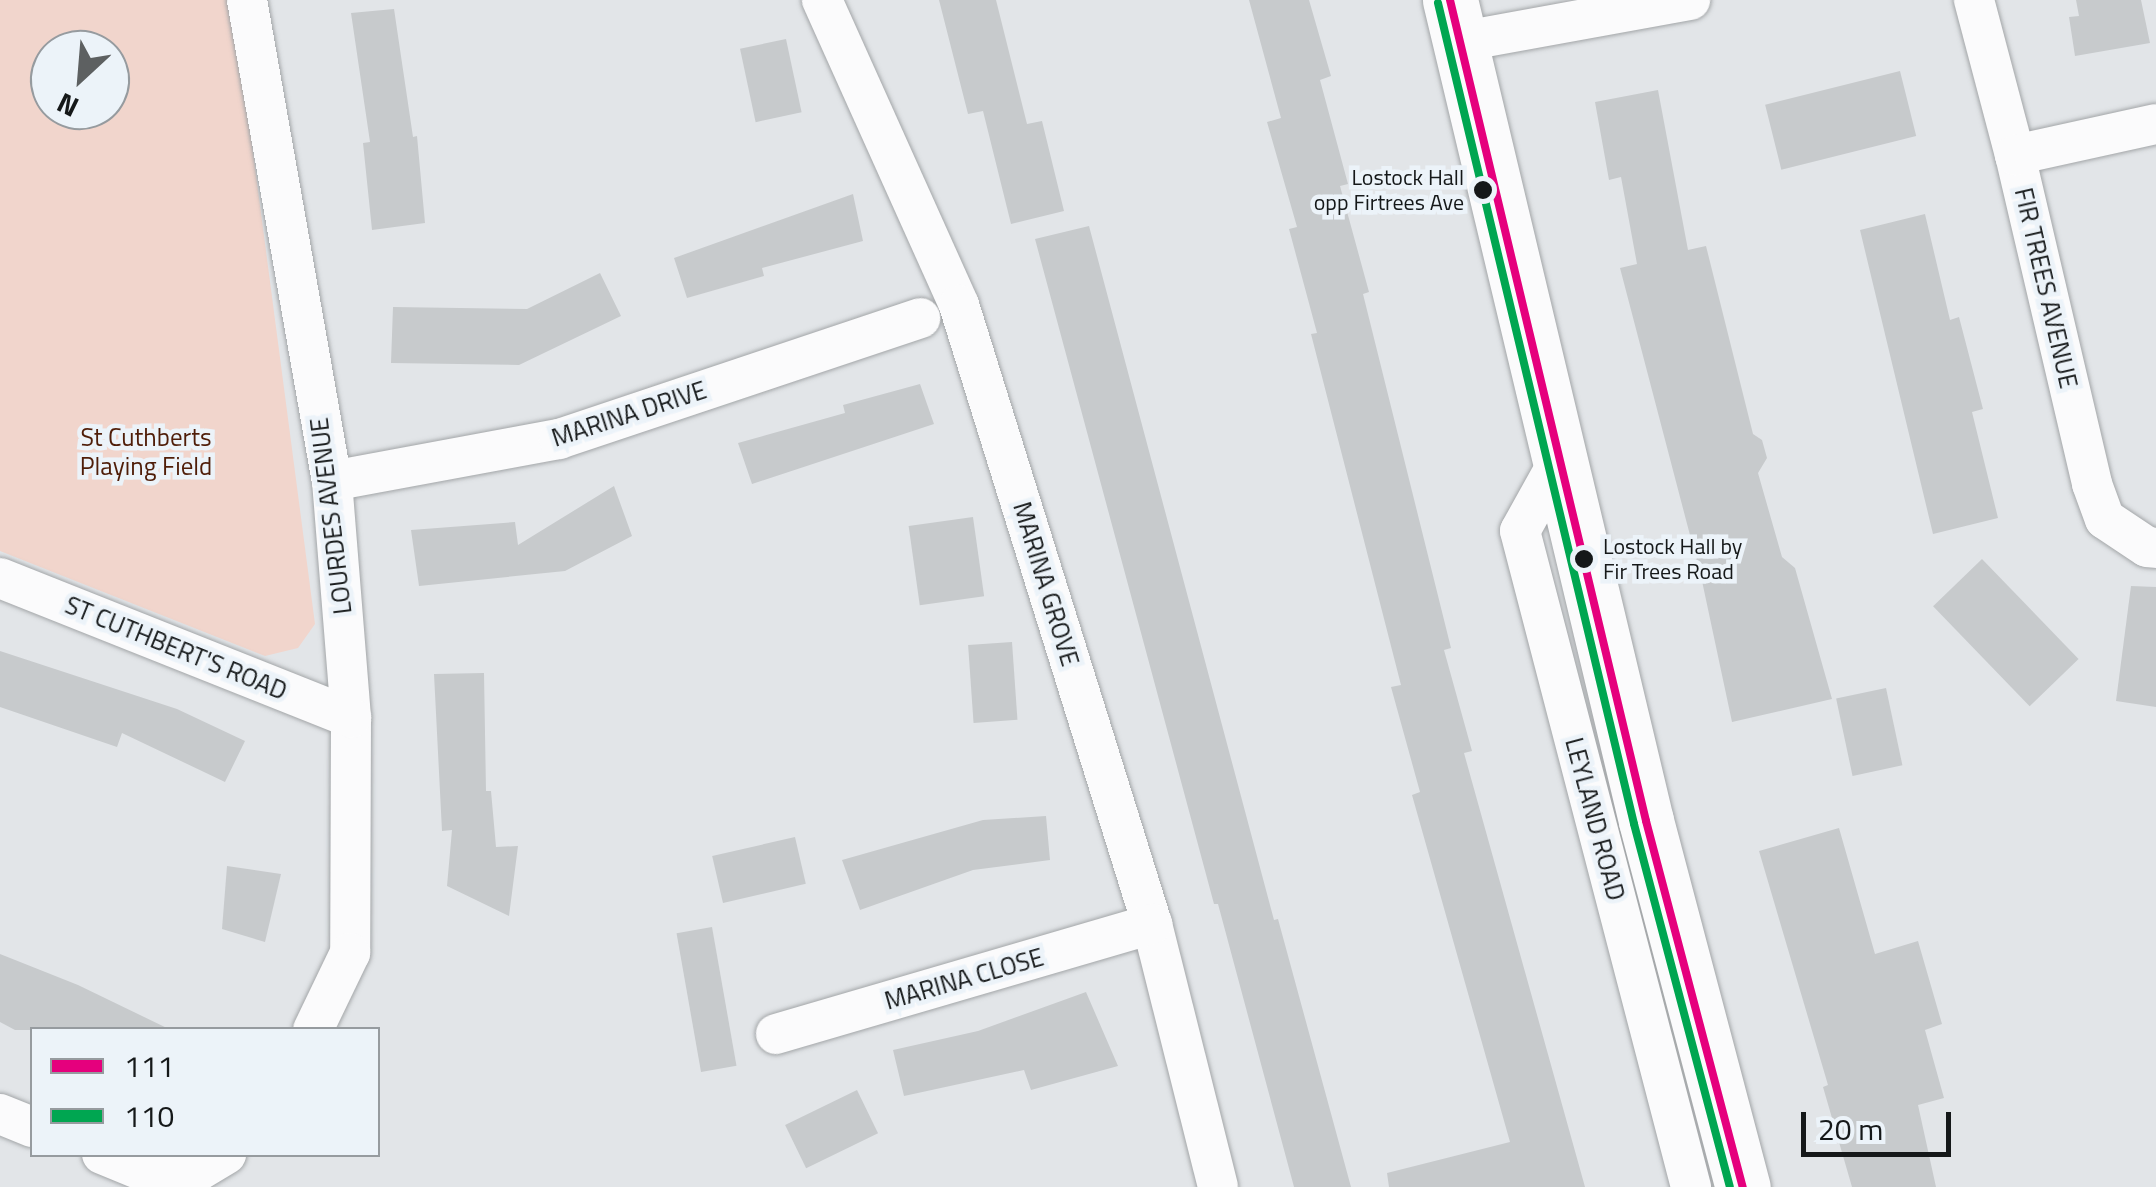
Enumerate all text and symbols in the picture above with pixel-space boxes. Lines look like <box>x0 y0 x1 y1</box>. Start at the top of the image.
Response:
north arrow <box>30 30 130 130</box>
text: N <box>49 82 86 129</box>
place label: Lostock Hall opp Firtrees Ave <box>1314 164 1464 215</box>
marker: Lostock Hall opp Firtrees Ave <box>1473 180 1493 200</box>
street label: FIR TREES AVENUE <box>2008 185 2084 391</box>
street label: MARINA DRIVE <box>548 375 710 453</box>
street label: LOURDES AVENUE <box>304 416 358 616</box>
park label: St Cuthberts Playing Field <box>80 423 212 482</box>
street label: MARINA GROVE <box>1007 498 1085 670</box>
place label: Lostock Hall by Fir Trees Road <box>1603 533 1742 584</box>
marker: Lostock Hall by Fir Trees Road <box>1574 549 1594 569</box>
street label: ST CUTHBERT'S ROAD <box>61 590 291 706</box>
street label: LEYLAND ROAD <box>1559 734 1631 904</box>
street label: MARINA CLOSE <box>881 942 1047 1016</box>
legend <box>30 1027 380 1157</box>
text: 111 <box>124 1043 174 1089</box>
scale bar <box>1806 1092 1956 1154</box>
text: 110 <box>124 1093 174 1139</box>
text: 20 m <box>1818 1106 1883 1152</box>

